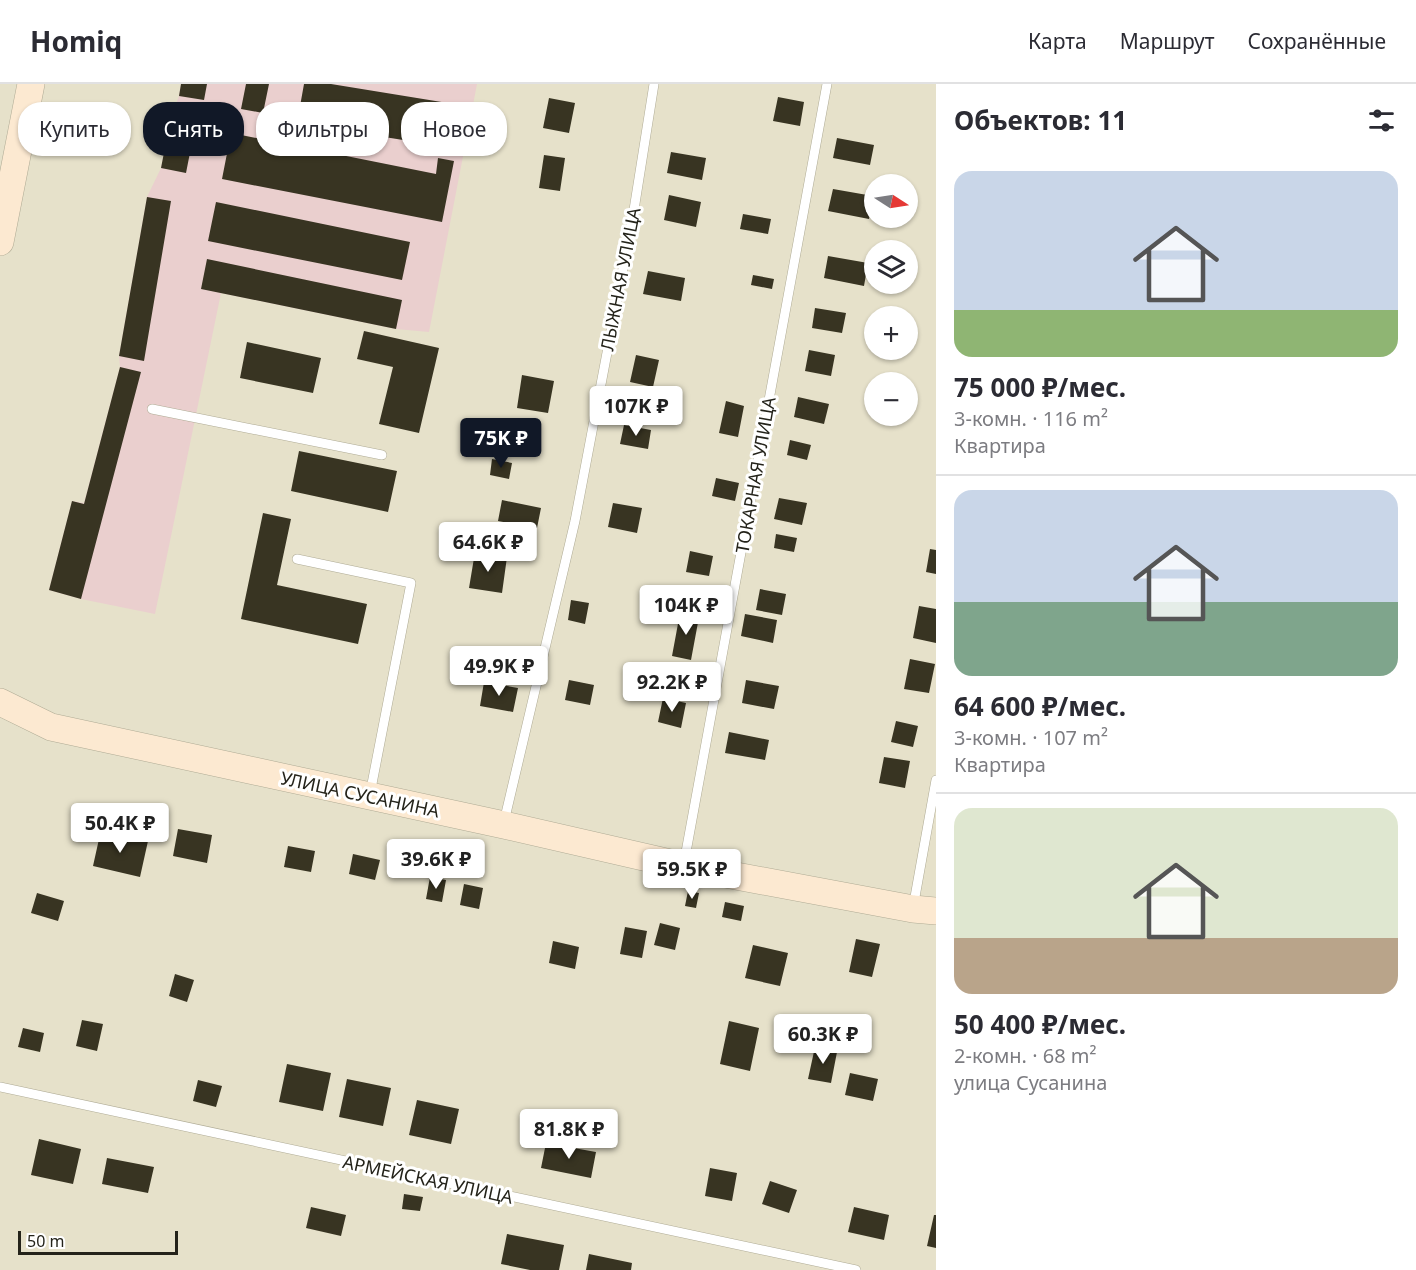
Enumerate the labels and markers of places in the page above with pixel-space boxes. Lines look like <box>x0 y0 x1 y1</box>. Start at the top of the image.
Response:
pin: 107K ₽ <box>587 386 685 437</box>
pin: 75K ₽ <box>459 418 543 469</box>
pin: 64.6K ₽ <box>433 522 543 573</box>
pin: 104K ₽ <box>637 585 735 636</box>
pin: 49.9K ₽ <box>444 646 554 697</box>
pin: 92.2K ₽ <box>617 662 727 713</box>
pin: 50.4K ₽ <box>65 803 175 854</box>
pin: 39.6K ₽ <box>381 839 491 890</box>
pin: 59.5K ₽ <box>637 849 747 900</box>
pin: 60.3K ₽ <box>768 1014 878 1065</box>
pin: 81.8K ₽ <box>514 1109 624 1160</box>

